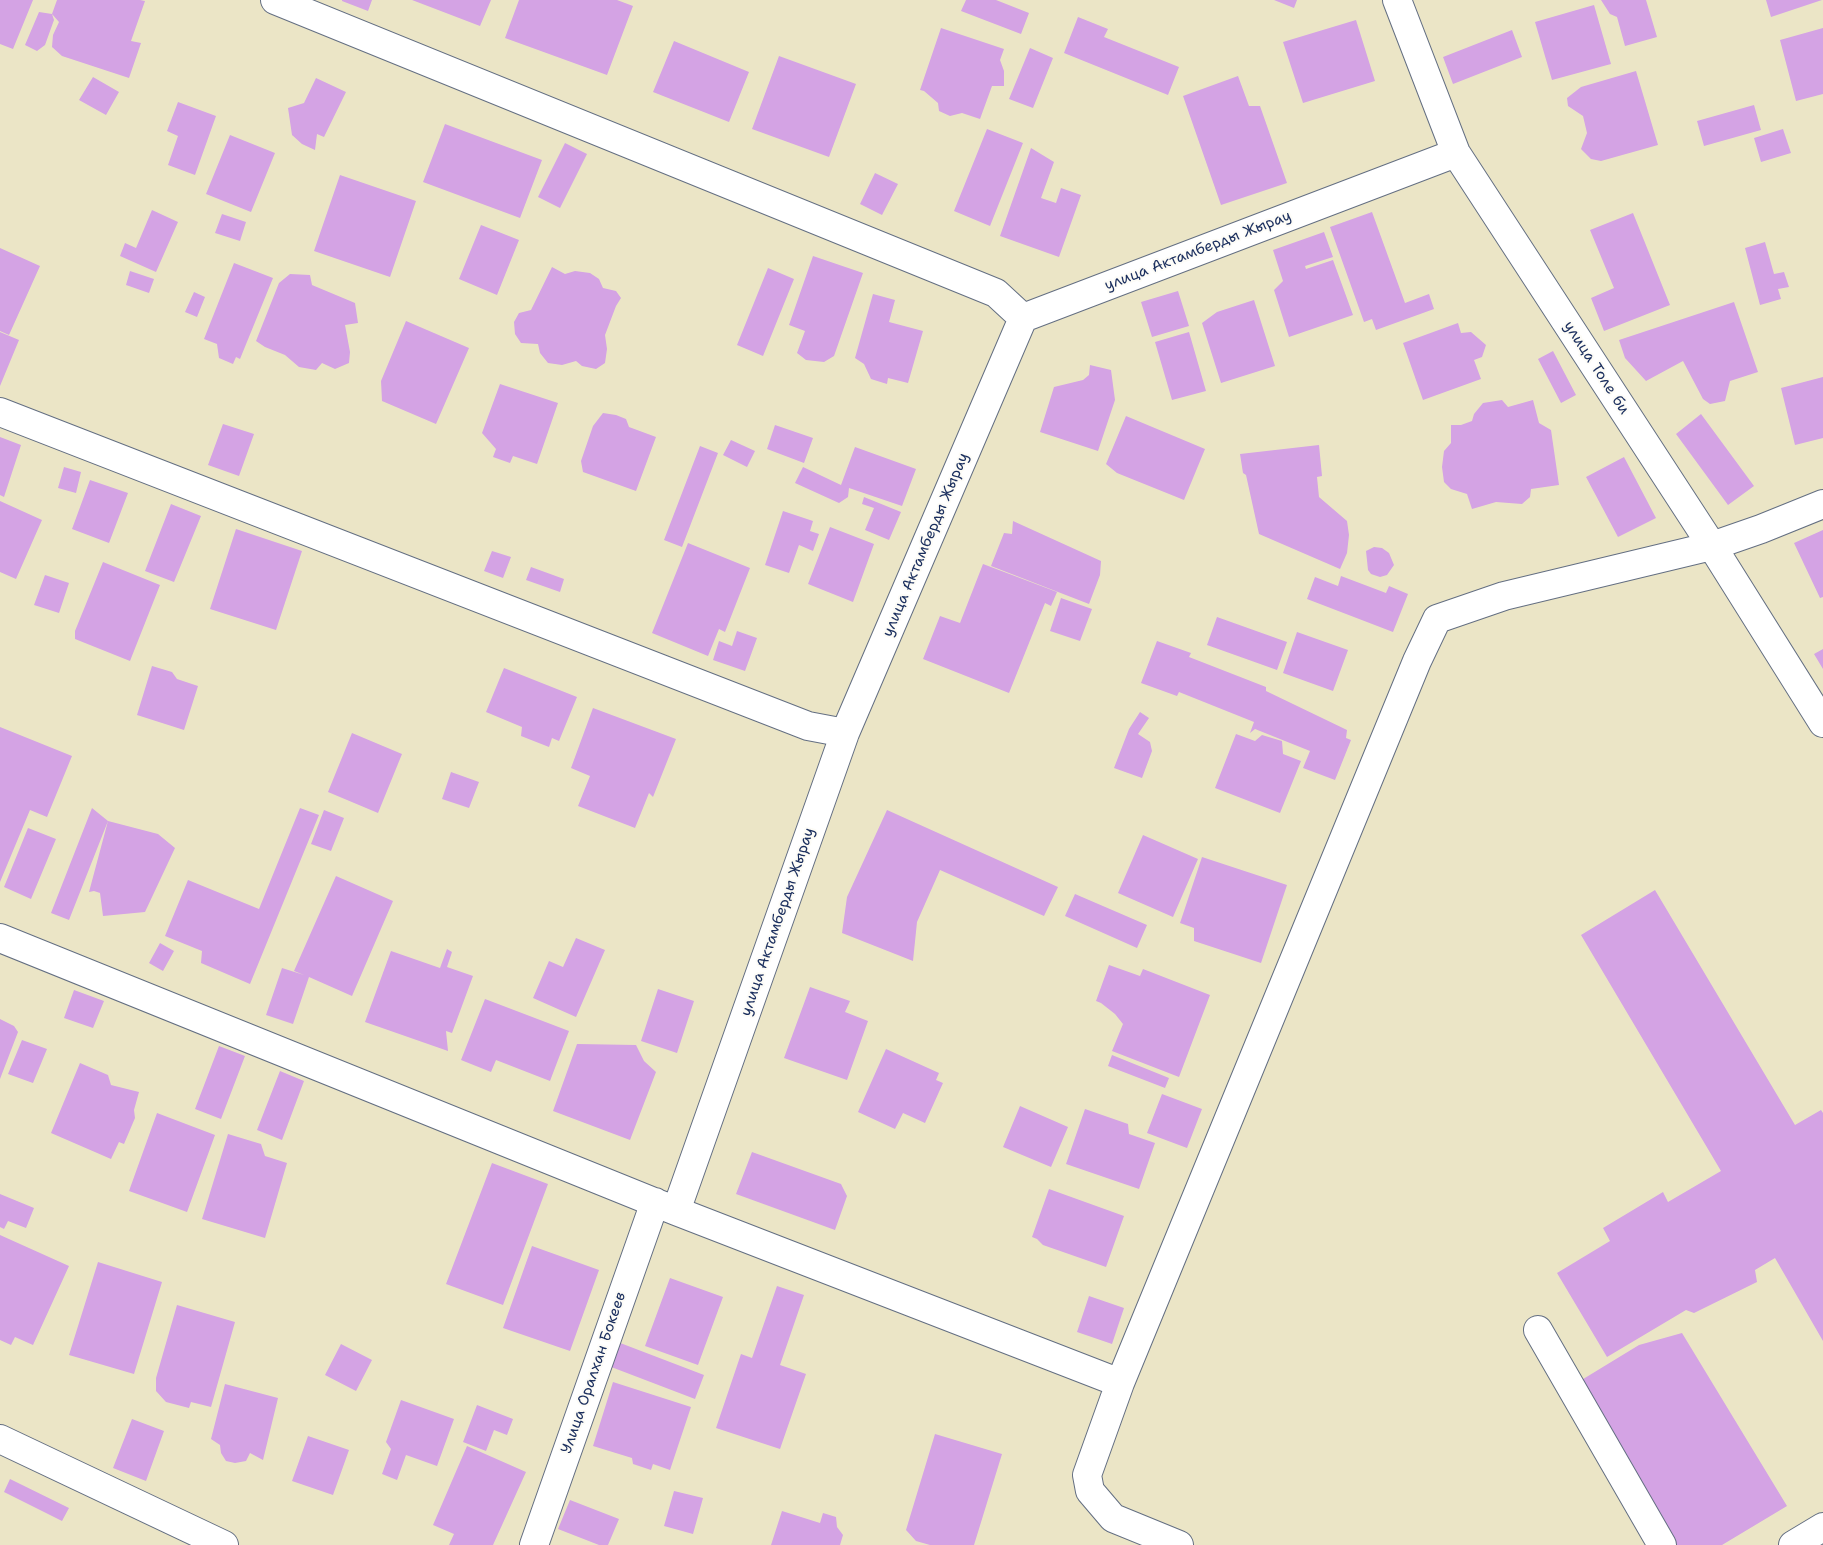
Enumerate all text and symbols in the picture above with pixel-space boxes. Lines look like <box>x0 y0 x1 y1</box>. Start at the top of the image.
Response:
street label: улица Актамберды Жырау <box>1102 207 1294 295</box>
street label: улица Толе би <box>1559 318 1633 418</box>
street label: улица Актамберды Жырау <box>879 450 973 640</box>
street label: улица Актамберды Жырау <box>737 825 819 1019</box>
street label: Улица Оралхан Бокеев <box>558 1290 630 1456</box>

